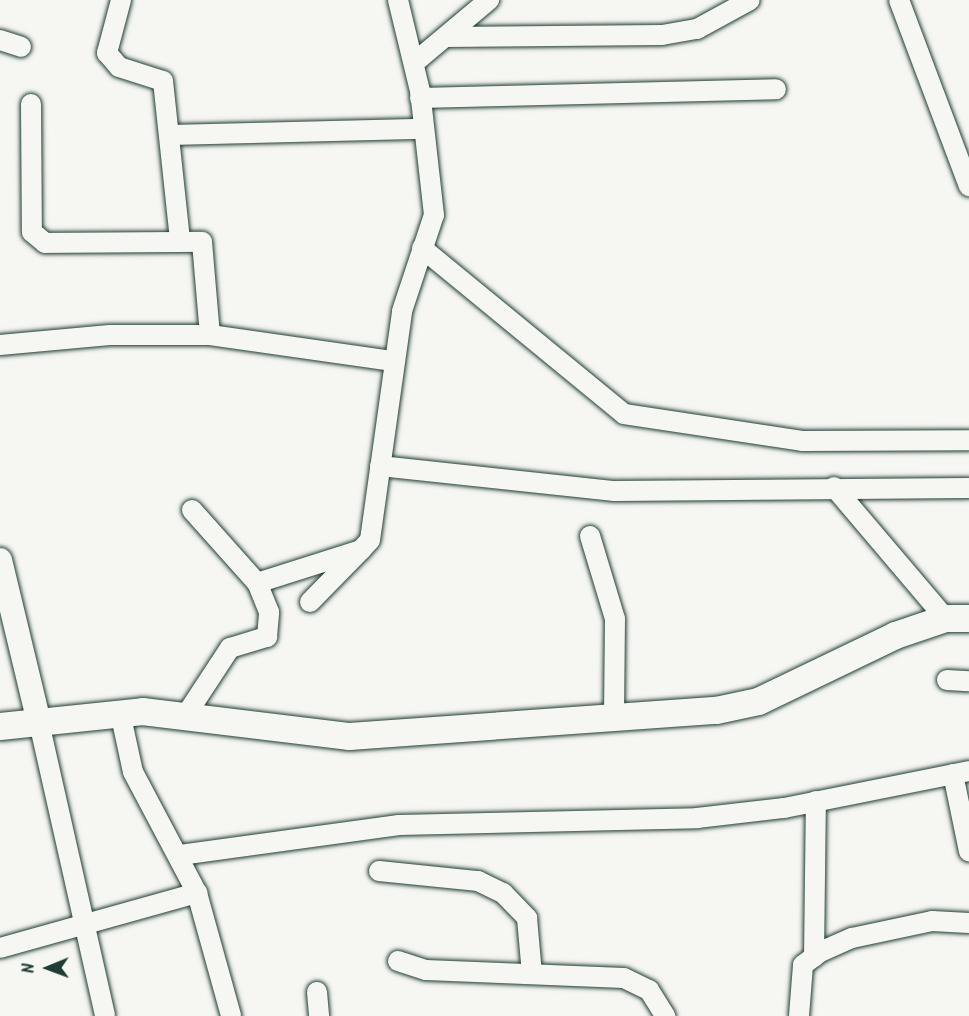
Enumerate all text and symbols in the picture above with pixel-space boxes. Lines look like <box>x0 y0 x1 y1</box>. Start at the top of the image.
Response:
north arrow <box>18 938 78 998</box>
text: N <box>17 963 42 974</box>

